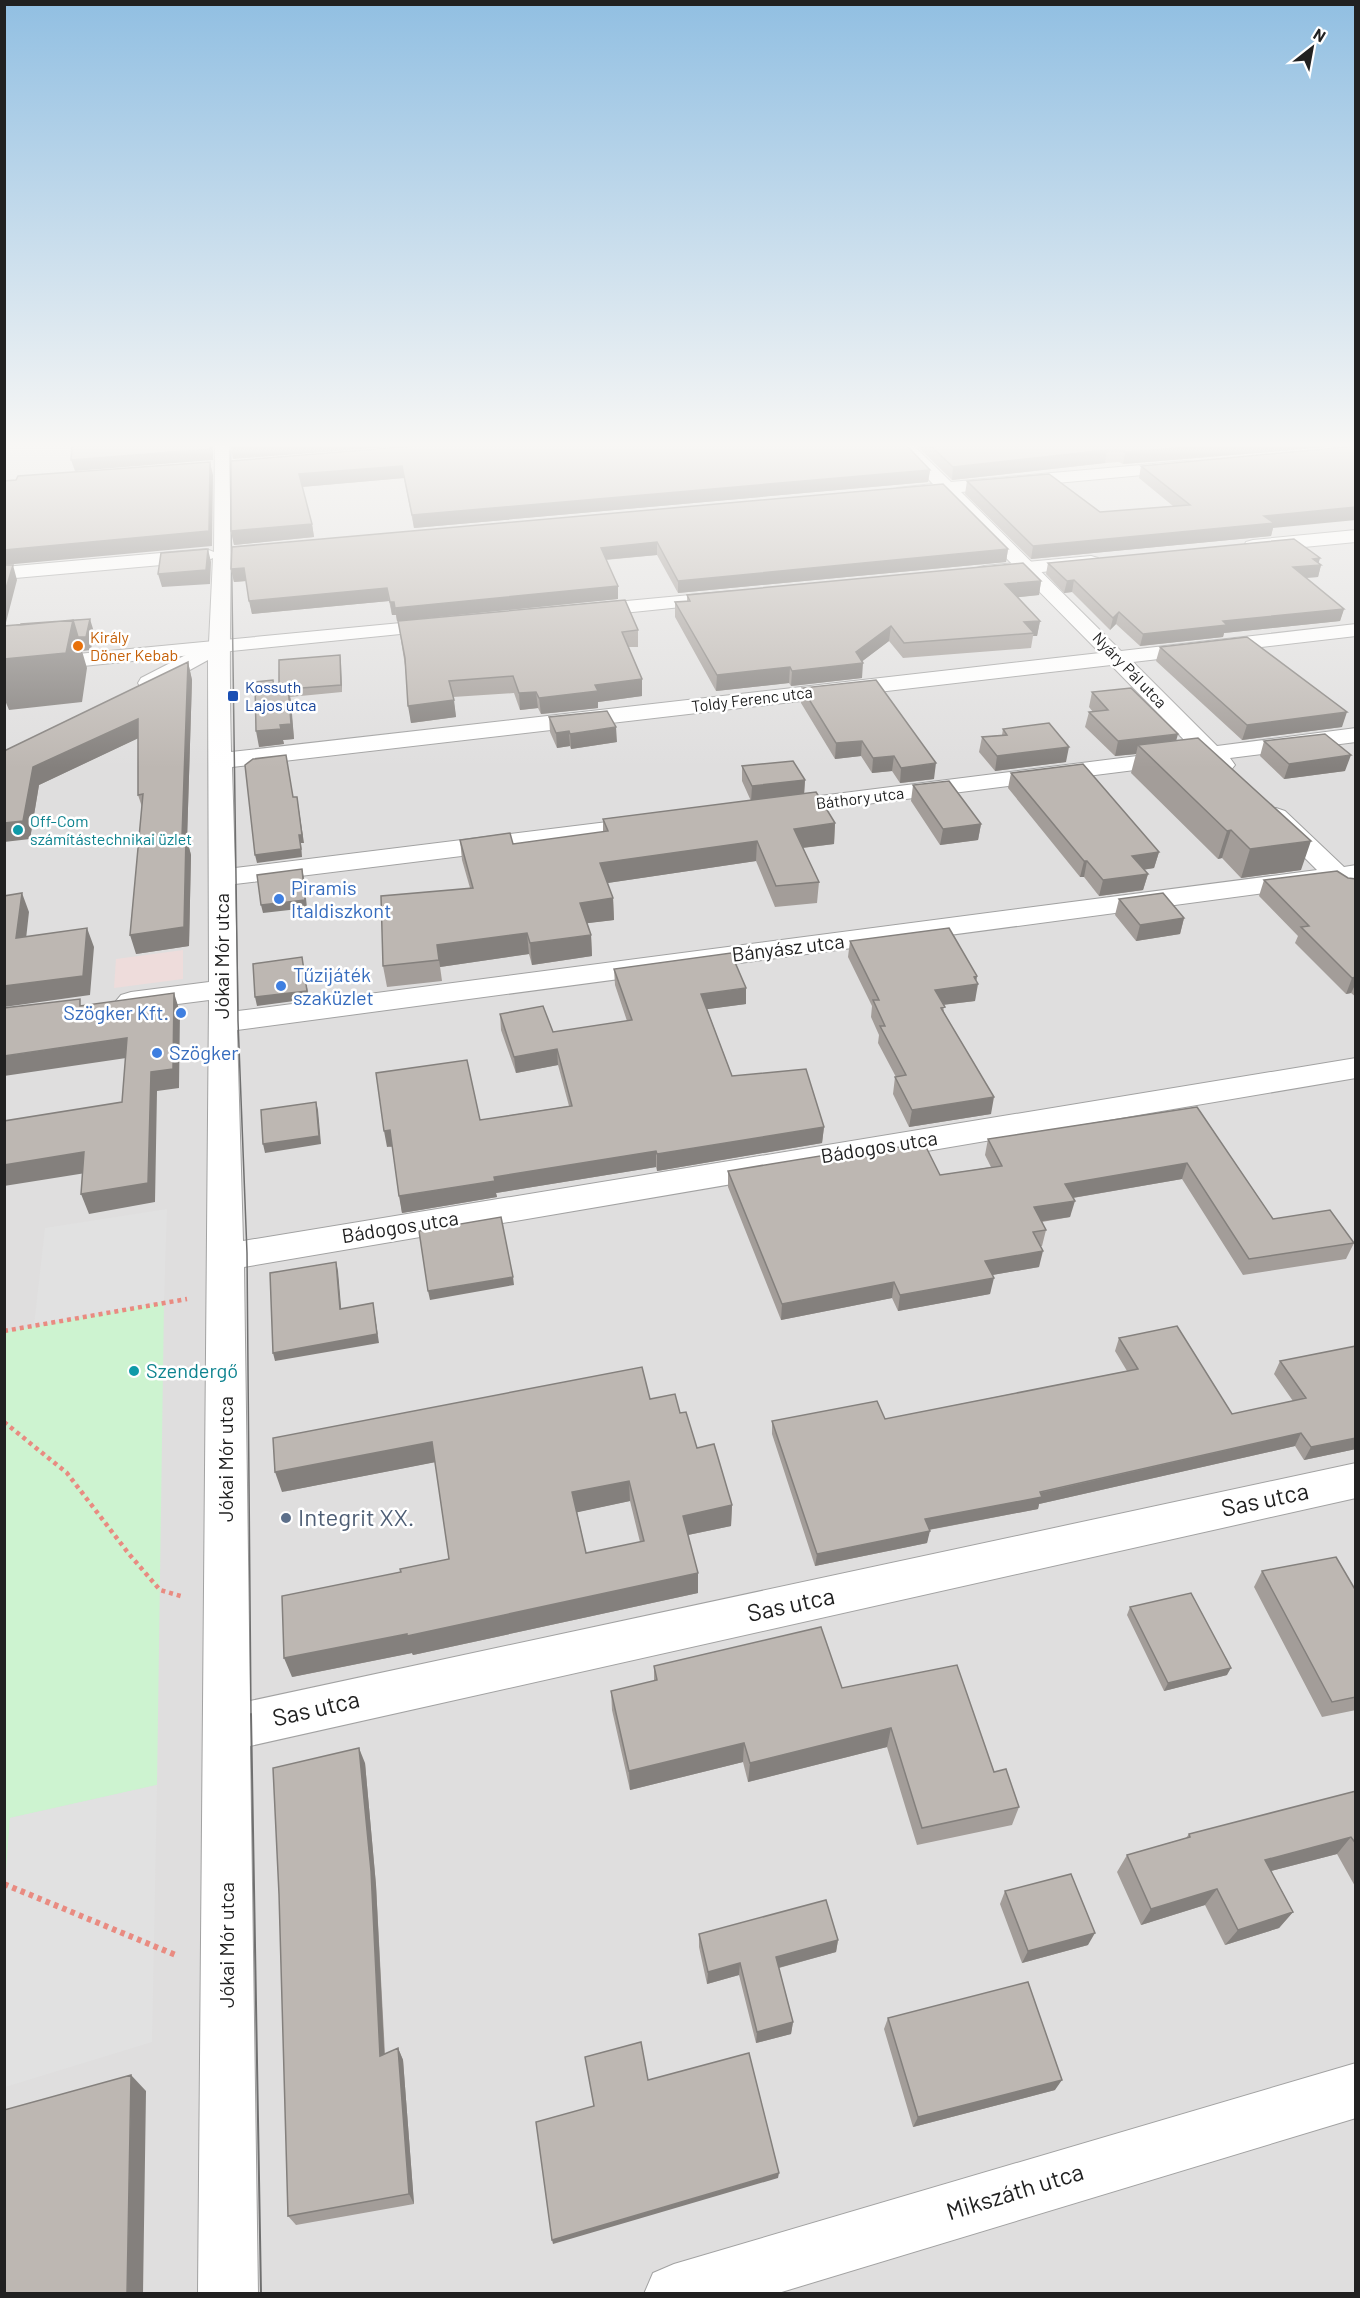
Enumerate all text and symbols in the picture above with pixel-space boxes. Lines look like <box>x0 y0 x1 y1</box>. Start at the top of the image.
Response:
north arrow <box>1282 18 1342 78</box>
text: N <box>1311 24 1329 46</box>
place label: Király Döner Kebab <box>90 627 178 664</box>
street label: Nyáry Pál utca <box>1089 628 1171 712</box>
marker: Király Döner Kebab <box>71 639 85 653</box>
place label: Kossuth Lajos utca <box>245 677 316 714</box>
street label: Toldy Ferenc utca <box>690 682 813 715</box>
marker: Kossuth Lajos utca <box>226 689 240 703</box>
street label: Báthory utca <box>815 783 905 812</box>
place label: Off-Com számítástechnikai üzlet <box>30 811 192 848</box>
marker: Off-Com számítástechnikai üzlet <box>11 823 25 837</box>
place label: Piramis Italdiszkont <box>291 875 391 922</box>
marker: Piramis Italdiszkont <box>272 892 286 906</box>
street label: Jókai Mór utca <box>209 893 233 1019</box>
street label: Bányász utca <box>730 928 846 966</box>
place label: Tűzijáték szaküzlet <box>293 962 374 1009</box>
marker: Tűzijáték szaküzlet <box>274 979 288 993</box>
place label: Szögker Kft. <box>63 1000 169 1024</box>
marker: Szögker Kft. <box>174 1006 188 1020</box>
place label: Szögker <box>169 1040 239 1064</box>
marker: Szögker <box>150 1046 164 1060</box>
street label: Bádogos utca <box>819 1125 939 1167</box>
street label: Bádogos utca <box>340 1205 460 1247</box>
place label: Szendergő <box>146 1358 238 1382</box>
marker: Szendergő <box>127 1364 141 1378</box>
street label: Jókai Mór utca <box>213 1396 237 1522</box>
street label: Sas utca <box>1218 1475 1311 1522</box>
place label: Integrit XX. <box>298 1502 415 1531</box>
marker: Integrit XX. <box>279 1511 293 1525</box>
street label: Sas utca <box>744 1580 837 1627</box>
street label: Sas utca <box>269 1683 362 1732</box>
street label: Jókai Mór utca <box>214 1882 238 2008</box>
street label: Mikszáth utca <box>942 2156 1087 2225</box>

